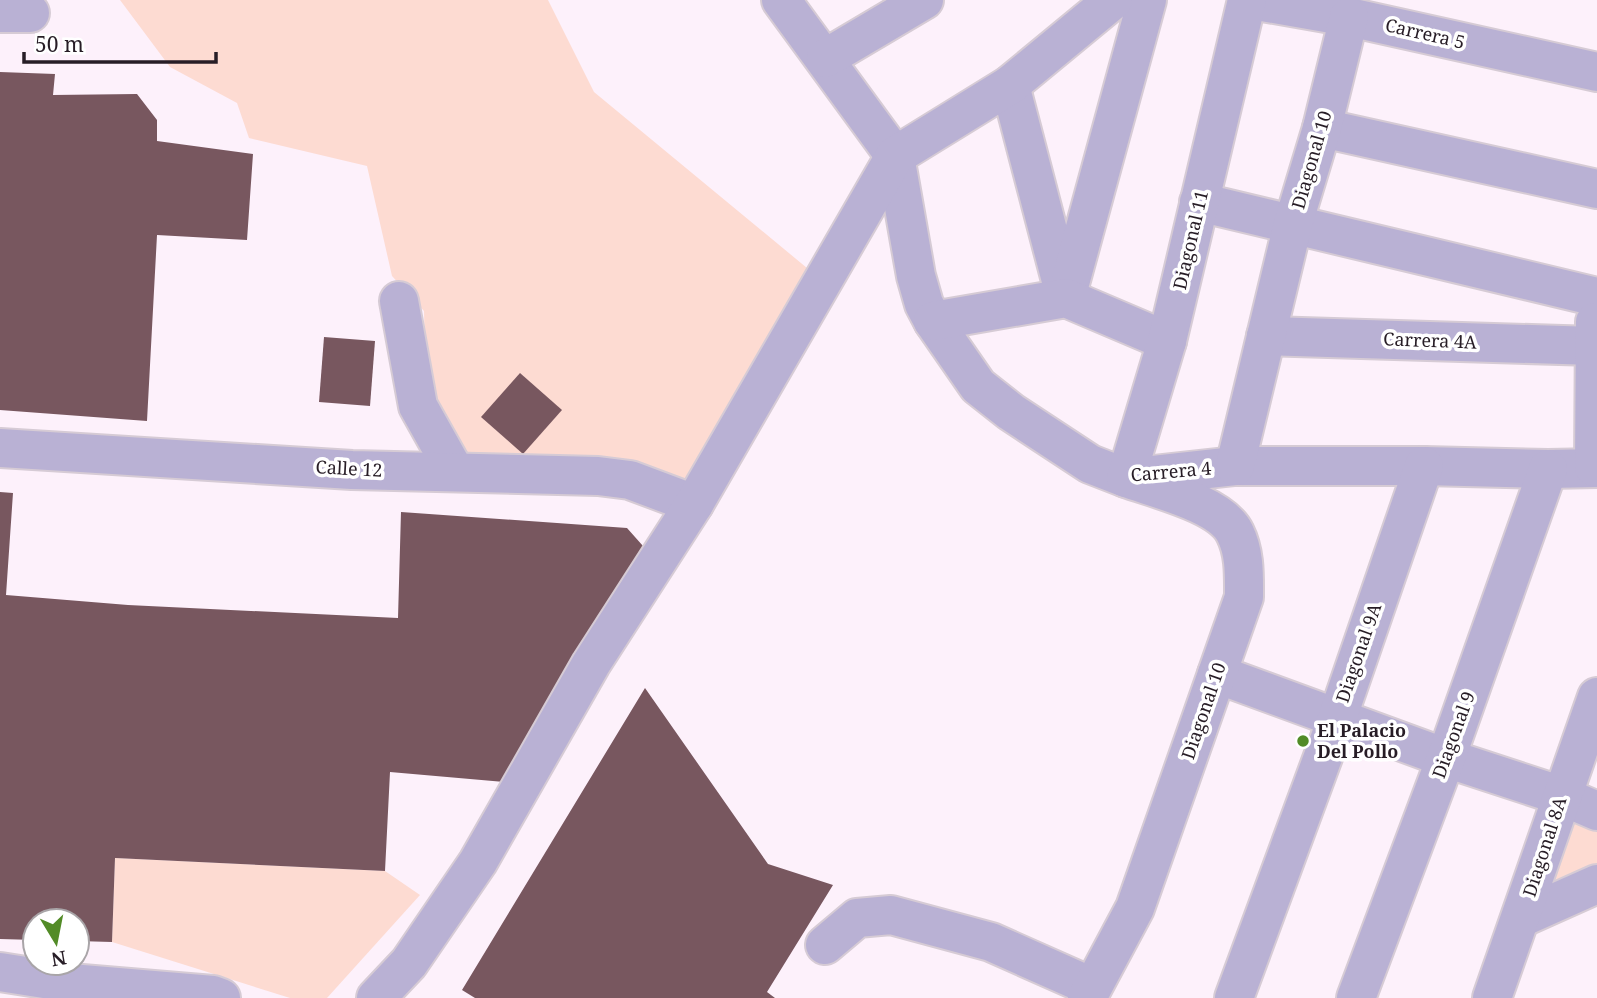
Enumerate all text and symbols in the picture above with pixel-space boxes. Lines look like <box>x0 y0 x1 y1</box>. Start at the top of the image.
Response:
street label: Carrera 5 <box>1383 12 1467 54</box>
scale bar <box>24 21 217 65</box>
text: 50 m <box>35 30 84 58</box>
street label: Diagonal 10 <box>1286 108 1337 212</box>
street label: Diagonal 11 <box>1167 188 1213 292</box>
street label: Carrera 4A <box>1383 326 1477 354</box>
street label: Calle 12 <box>315 454 383 482</box>
street label: Carrera 4 <box>1130 456 1212 486</box>
street label: Diagonal 9A <box>1330 599 1386 706</box>
street label: Diagonal 10 <box>1175 659 1231 762</box>
street label: Diagonal 9 <box>1426 688 1480 782</box>
place label: El Palacio Del Pollo <box>1317 718 1406 763</box>
marker: El Palacio Del Pollo <box>1295 733 1311 749</box>
street label: Diagonal 8A <box>1517 793 1572 900</box>
north arrow <box>21 907 91 977</box>
text: N <box>49 945 69 973</box>

